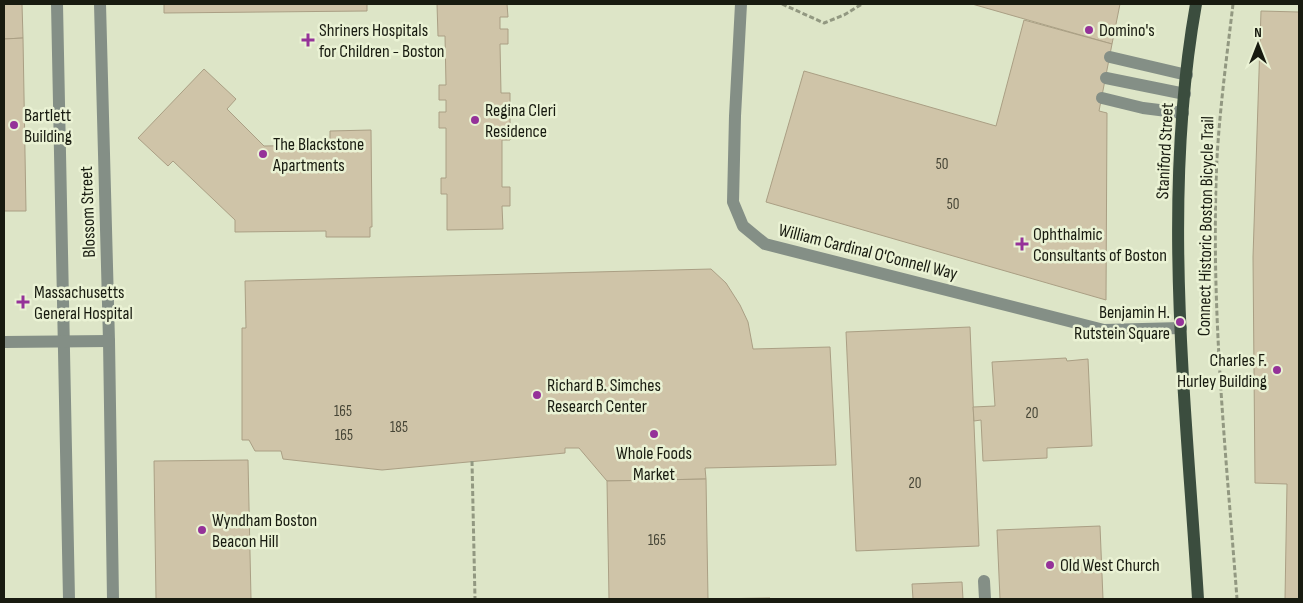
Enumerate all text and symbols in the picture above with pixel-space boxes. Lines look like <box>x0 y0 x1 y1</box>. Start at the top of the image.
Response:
place label: Shriners Hospitals for Children - Boston <box>319 20 445 62</box>
place label: Domino's <box>1099 20 1155 41</box>
north arrow <box>1233 20 1283 70</box>
marker: Domino's <box>1083 24 1095 36</box>
text: N <box>1254 24 1262 41</box>
marker: Shriners Hospitals for Children - Boston <box>301 33 315 47</box>
place label: Regina Cleri Residence <box>485 100 556 142</box>
street label: Staniford Street <box>1152 102 1178 200</box>
place label: Bartlett Building <box>24 105 72 147</box>
marker: Regina Cleri Residence <box>469 114 481 126</box>
street label: Connect Historic Boston Bicycle Trail <box>1194 116 1218 336</box>
marker: Bartlett Building <box>8 119 20 131</box>
place label: The Blackstone Apartments <box>272 134 364 176</box>
marker: The Blackstone Apartments <box>257 148 269 160</box>
house number: 50 <box>936 155 948 174</box>
street label: Blossom Street <box>76 165 100 258</box>
house number: 50 <box>947 195 959 214</box>
street label: William Cardinal O'Connell Way <box>776 220 960 284</box>
place label: Ophthalmic Consultants of Boston <box>1033 224 1167 266</box>
marker: Ophthalmic Consultants of Boston <box>1015 237 1029 251</box>
place label: Massachusetts General Hospital <box>34 282 133 324</box>
marker: Massachusetts General Hospital <box>16 295 30 309</box>
place label: Benjamin H. Rutstein Square <box>1074 302 1170 344</box>
marker: Benjamin H. Rutstein Square <box>1174 316 1186 328</box>
place label: Charles F. Hurley Building <box>1177 350 1267 392</box>
marker: Charles F. Hurley Building <box>1271 364 1283 376</box>
place label: Richard B. Simches Research Center <box>547 375 661 417</box>
marker: Richard B. Simches Research Center <box>531 389 543 401</box>
house number: 165 <box>334 402 352 421</box>
house number: 20 <box>1026 404 1038 423</box>
house number: 185 <box>390 418 408 437</box>
house number: 165 <box>335 426 353 445</box>
marker: Whole Foods Market <box>648 428 660 440</box>
place label: Whole Foods Market <box>616 443 692 485</box>
house number: 20 <box>909 474 921 493</box>
place label: Wyndham Boston Beacon Hill <box>212 510 317 552</box>
marker: Wyndham Boston Beacon Hill <box>196 524 208 536</box>
house number: 165 <box>648 531 666 550</box>
place label: Old West Church <box>1060 555 1160 576</box>
marker: Old West Church <box>1044 559 1056 571</box>

